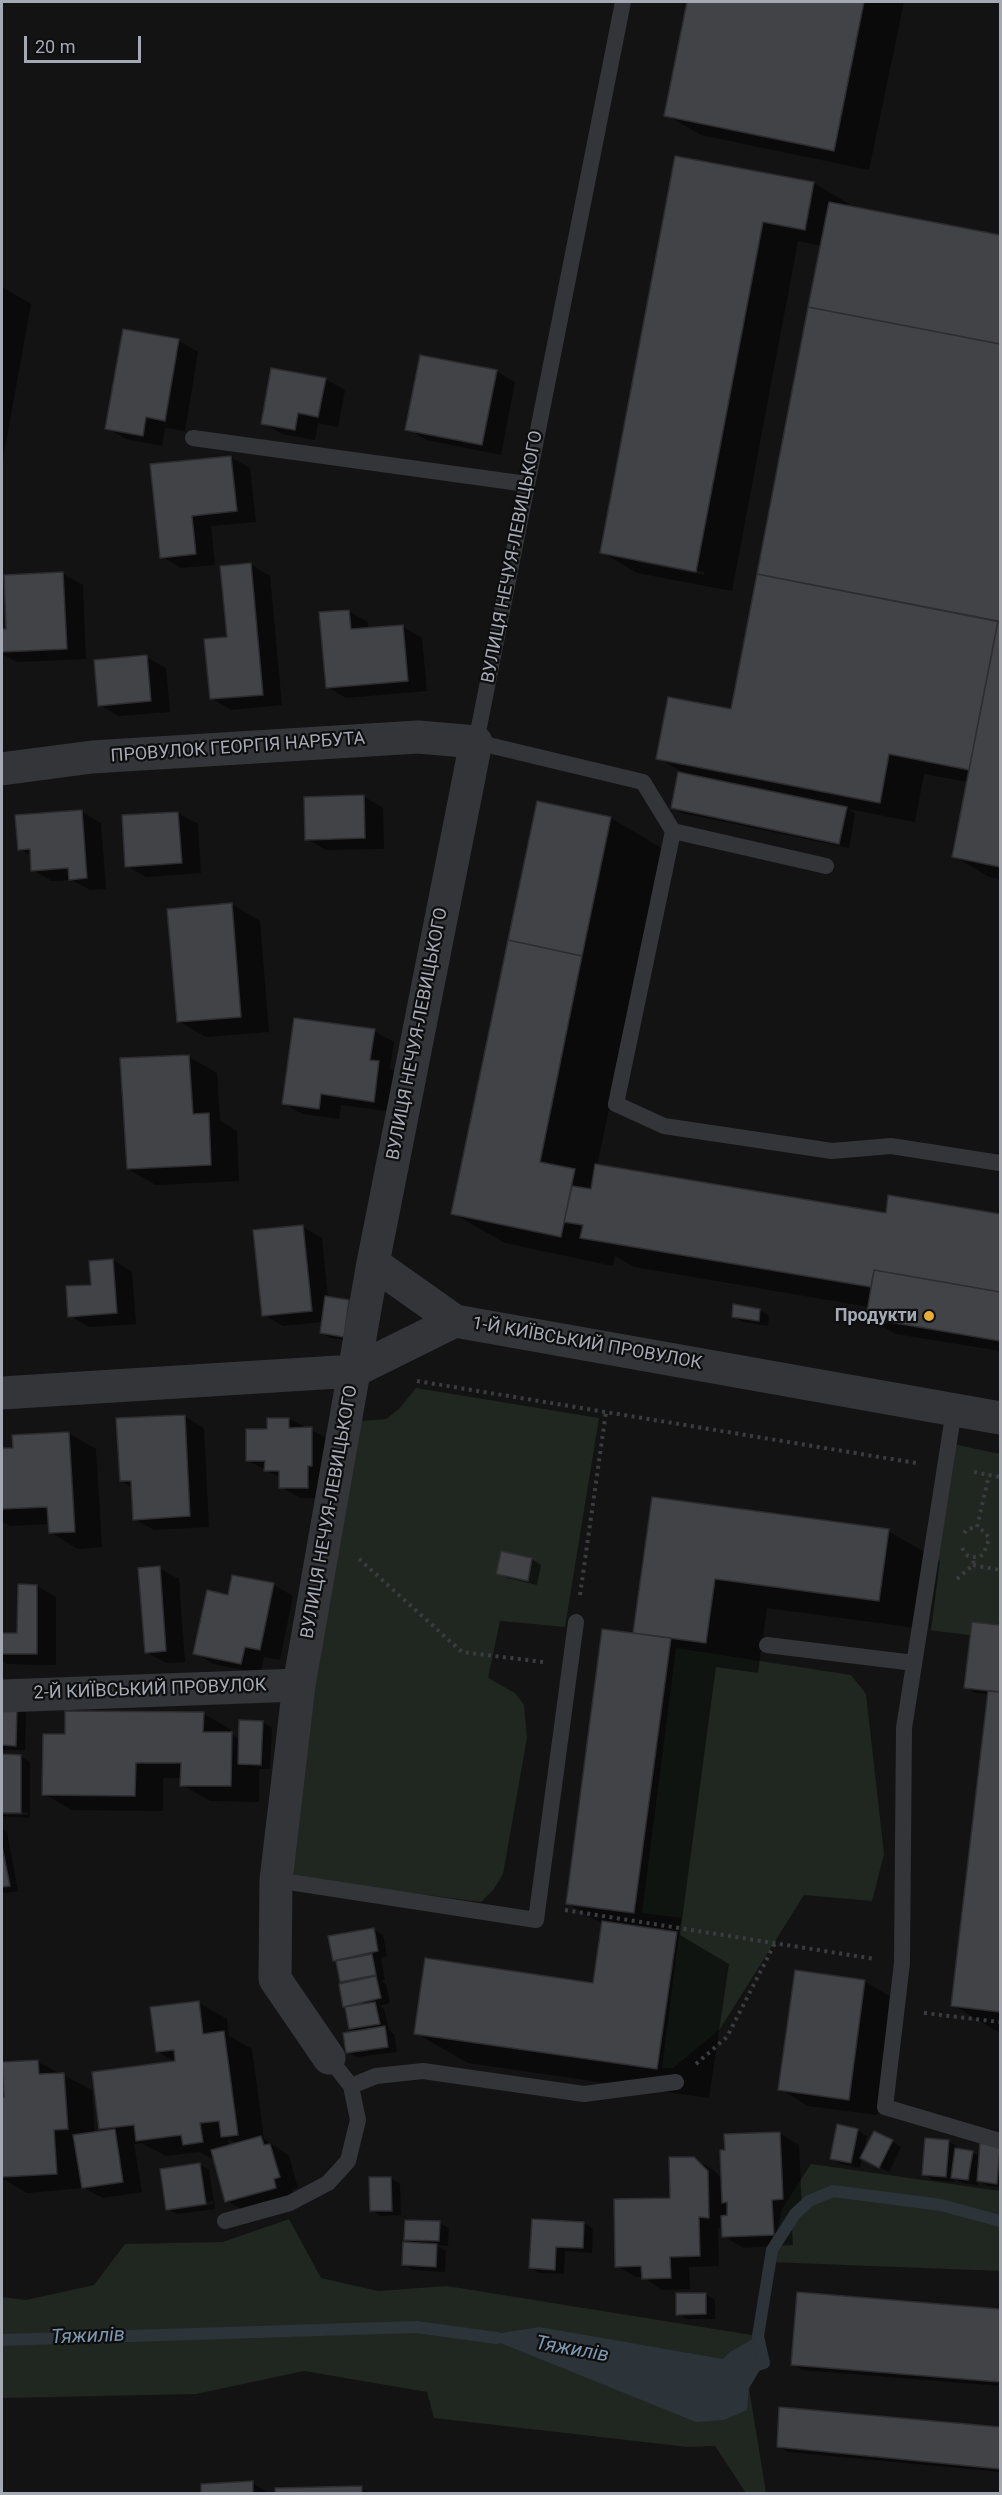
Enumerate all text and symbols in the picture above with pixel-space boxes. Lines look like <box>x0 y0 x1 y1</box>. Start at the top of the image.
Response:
scale bar <box>27 24 144 62</box>
text: 20 m <box>35 36 75 57</box>
street label: ВУЛИЦЯ НЕЧУЯ-ЛЕВИЦЬКОГО <box>478 429 548 685</box>
street label: ПРОВУЛОК ГЕОРГІЯ НАРБУТА <box>110 728 366 768</box>
street label: ВУЛИЦЯ НЕЧУЯ-ЛЕВИЦЬКОГО <box>383 906 453 1162</box>
place label: Продукти <box>835 1305 917 1327</box>
marker: Продукти <box>922 1309 936 1323</box>
street label: 1-Й КИЇВСЬКИЙ ПРОВУЛОК <box>470 1313 704 1375</box>
street label: ВУЛИЦЯ НЕЧУЯ-ЛЕВИЦЬКОГО <box>297 1384 363 1640</box>
street label: 2-Й КИЇВСЬКИЙ ПРОВУЛОК <box>33 1675 267 1705</box>
water label: Тяжилів <box>51 2324 125 2350</box>
water label: Тяжилів <box>533 2332 611 2368</box>

